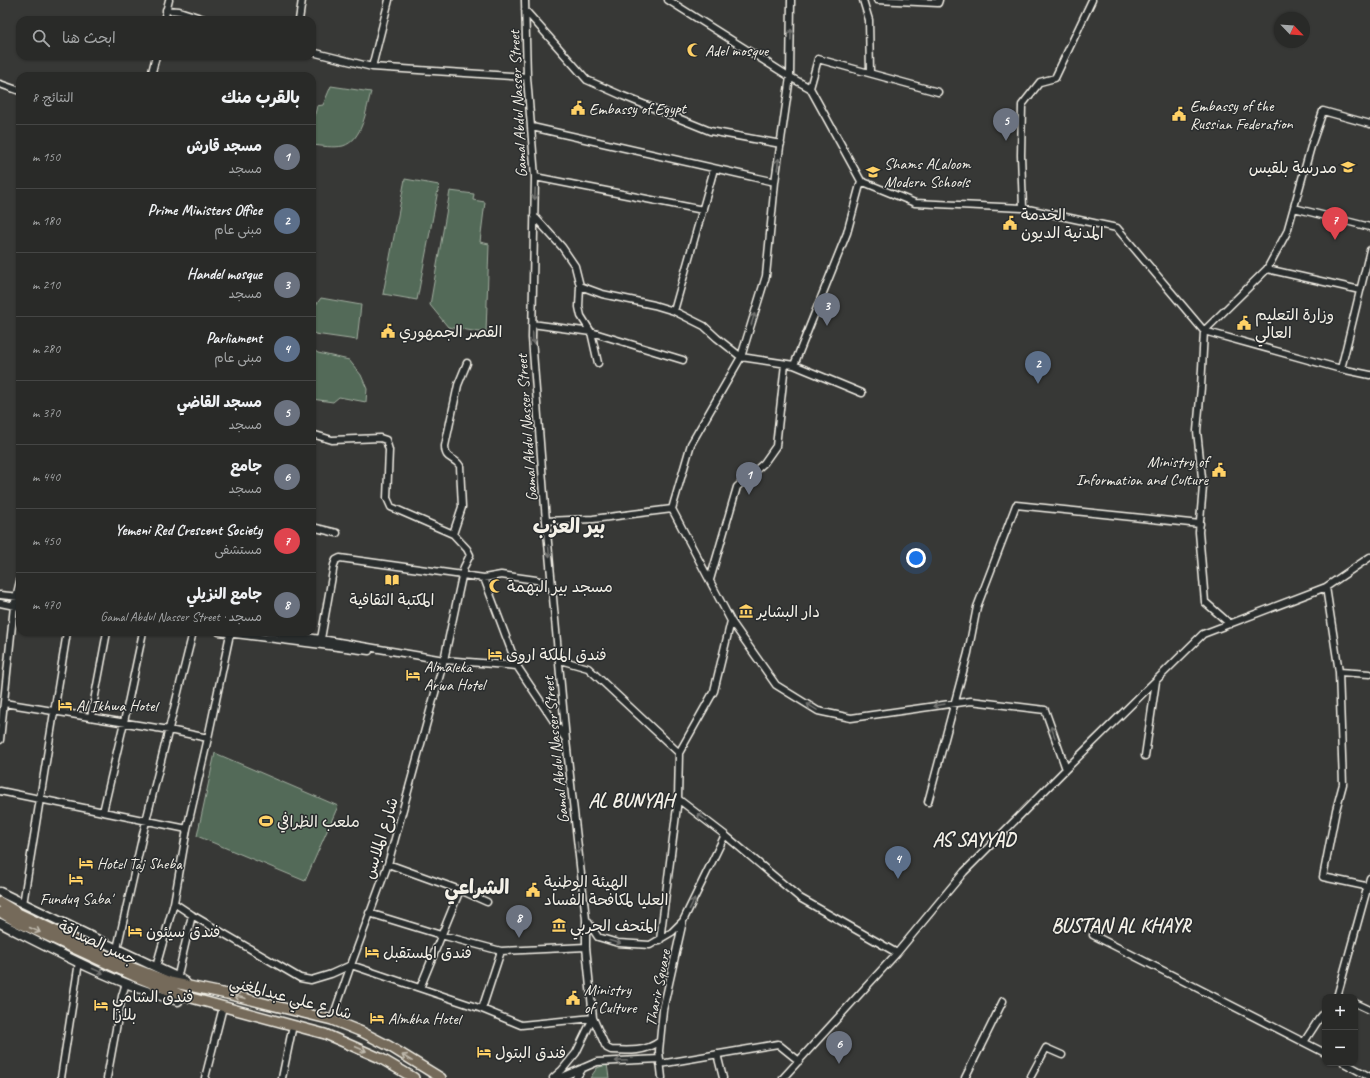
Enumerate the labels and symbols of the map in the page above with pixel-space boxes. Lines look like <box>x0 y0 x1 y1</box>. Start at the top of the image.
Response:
north arrow <box>1274 12 1310 48</box>
street label: Gamal Abdul Nasser Street <box>504 28 532 178</box>
one-way arrow <box>787 29 794 42</box>
place label: Adel mosque <box>705 41 770 61</box>
mosque icon: Adel mosque <box>686 42 702 58</box>
place label: Embassy of the Russian Federation <box>1190 96 1294 134</box>
place label: Embassy of Egypt <box>589 99 687 119</box>
public building icon: Embassy of Egypt <box>570 100 586 116</box>
public building icon: Embassy of the Russian Federation <box>1171 106 1187 122</box>
pin: 5 <box>993 108 1019 141</box>
place label: Shams ALaloom Modern Schools <box>884 154 972 192</box>
one-way arrow <box>774 158 782 171</box>
place label: مدرسة بلقيس <box>1249 158 1337 178</box>
school or university icon: مدرسة بلقيس <box>1340 159 1356 175</box>
school or university icon: Shams ALaloom Modern Schools <box>865 164 881 180</box>
one-way arrow <box>531 187 539 200</box>
place label: الخدمة المدنية الديون <box>1021 205 1104 243</box>
pin: 7 <box>1322 207 1348 240</box>
public building icon: الخدمة المدنية الديون <box>1002 215 1018 231</box>
pin: 3 <box>814 293 840 326</box>
place label: وزارة التعليم العالي <box>1255 305 1334 347</box>
one-way arrow <box>750 313 757 326</box>
public building icon: وزارة التعليم العالي <box>1236 315 1252 331</box>
place label: القصر الجمهوري <box>399 322 503 343</box>
public building icon: القصر الجمهوري <box>380 323 396 339</box>
one-way arrow <box>529 331 536 344</box>
pin: 2 <box>1025 351 1051 384</box>
street label: Gamal Abdul Nasser Street <box>512 352 542 502</box>
place label: Ministry of Information and Culture <box>1076 452 1212 490</box>
pin: 1 <box>736 462 762 495</box>
public building icon: Ministry of Information and Culture <box>1211 462 1227 478</box>
district label: بير العزب <box>533 514 605 539</box>
one-way arrow <box>545 544 552 557</box>
your location <box>906 548 926 568</box>
library icon: المكتبة الثقافية <box>384 572 400 588</box>
place label: مسجد بير البهمة <box>507 577 613 597</box>
mosque icon: مسجد بير البهمة <box>488 578 504 594</box>
place label: المكتبة الثقافية <box>350 590 435 610</box>
place label: دار البشاير <box>755 602 820 622</box>
museum icon: دار البشاير <box>738 603 754 619</box>
place label: فندق الملكة اروى <box>506 645 607 665</box>
hotel icon: فندق الملكة اروى <box>487 646 503 662</box>
place label: Almaleka Arwa Hotel <box>424 657 488 695</box>
hotel icon: Almaleka Arwa Hotel <box>405 667 421 683</box>
street label: Gamal Abdul Nasser Street <box>538 674 574 824</box>
place label: Al Ikhwa Hotel <box>76 696 160 716</box>
hotel icon: Al Ikhwa Hotel <box>57 697 73 713</box>
one-way arrow <box>933 701 946 709</box>
one-way arrow <box>806 703 818 711</box>
one-way arrow <box>1048 726 1056 738</box>
district label: AL BUNYAH <box>588 788 677 813</box>
street label: شارع الملابس <box>359 795 404 882</box>
place label: ملعب الظرافي <box>277 812 360 833</box>
sports icon: ملعب الظرافي <box>258 813 274 829</box>
one-way arrow <box>696 813 707 821</box>
district label: AS SAYYAD <box>933 827 1018 852</box>
one-way arrow <box>574 841 582 854</box>
pin: 4 <box>885 846 911 879</box>
place label: Hotel Taj Sheba <box>97 854 183 874</box>
hotel icon: Hotel Taj Sheba <box>78 855 94 871</box>
hotel icon: Funduq Saba' <box>68 871 84 887</box>
place label: الهيئة الوطنية العليا لمكافحة الفساد <box>544 872 668 910</box>
district label: الشراعي <box>445 875 510 905</box>
public building icon: الهيئة الوطنية العليا لمكافحة الفساد <box>525 882 541 898</box>
place label: Funduq Saba' <box>40 889 115 909</box>
one-way arrow <box>689 898 696 910</box>
pin: 8 <box>506 905 532 938</box>
district label: BUSTAN AL KHAYR <box>1051 913 1193 938</box>
street label: جسر الصداقة <box>55 916 140 970</box>
place label: المتحف الحربي <box>570 916 657 940</box>
museum icon: المتحف الحربي <box>551 917 567 933</box>
place label: فندق سيئون <box>146 922 221 942</box>
hotel icon: فندق سيئون <box>127 923 143 939</box>
one-way arrow <box>28 927 40 934</box>
one-way arrow <box>608 938 621 946</box>
place label: فندق المستقبل <box>383 943 472 963</box>
hotel icon: فندق المستقبل <box>364 944 380 960</box>
street label: Tharir Square <box>641 946 676 1028</box>
one-way arrow <box>92 968 104 975</box>
street label: شارع علي عبدالمغني <box>226 972 354 1028</box>
place label: Ministry of Culture <box>584 980 638 1018</box>
place label: فندق الشامي بلازا <box>112 987 193 1025</box>
public building icon: Ministry of Culture <box>565 990 581 1006</box>
one-way arrow <box>234 993 247 1001</box>
hotel icon: فندق الشامي بلازا <box>93 997 109 1013</box>
place label: Almkha Hotel <box>388 1009 464 1029</box>
hotel icon: Almkha Hotel <box>369 1010 385 1026</box>
pin: 6 <box>826 1031 852 1064</box>
place label: فندق البتول <box>495 1043 566 1063</box>
hotel icon: فندق البتول <box>476 1044 492 1060</box>
one-way arrow <box>354 1046 366 1054</box>
one-way arrow <box>401 1053 413 1061</box>
one-way arrow <box>615 1057 628 1064</box>

